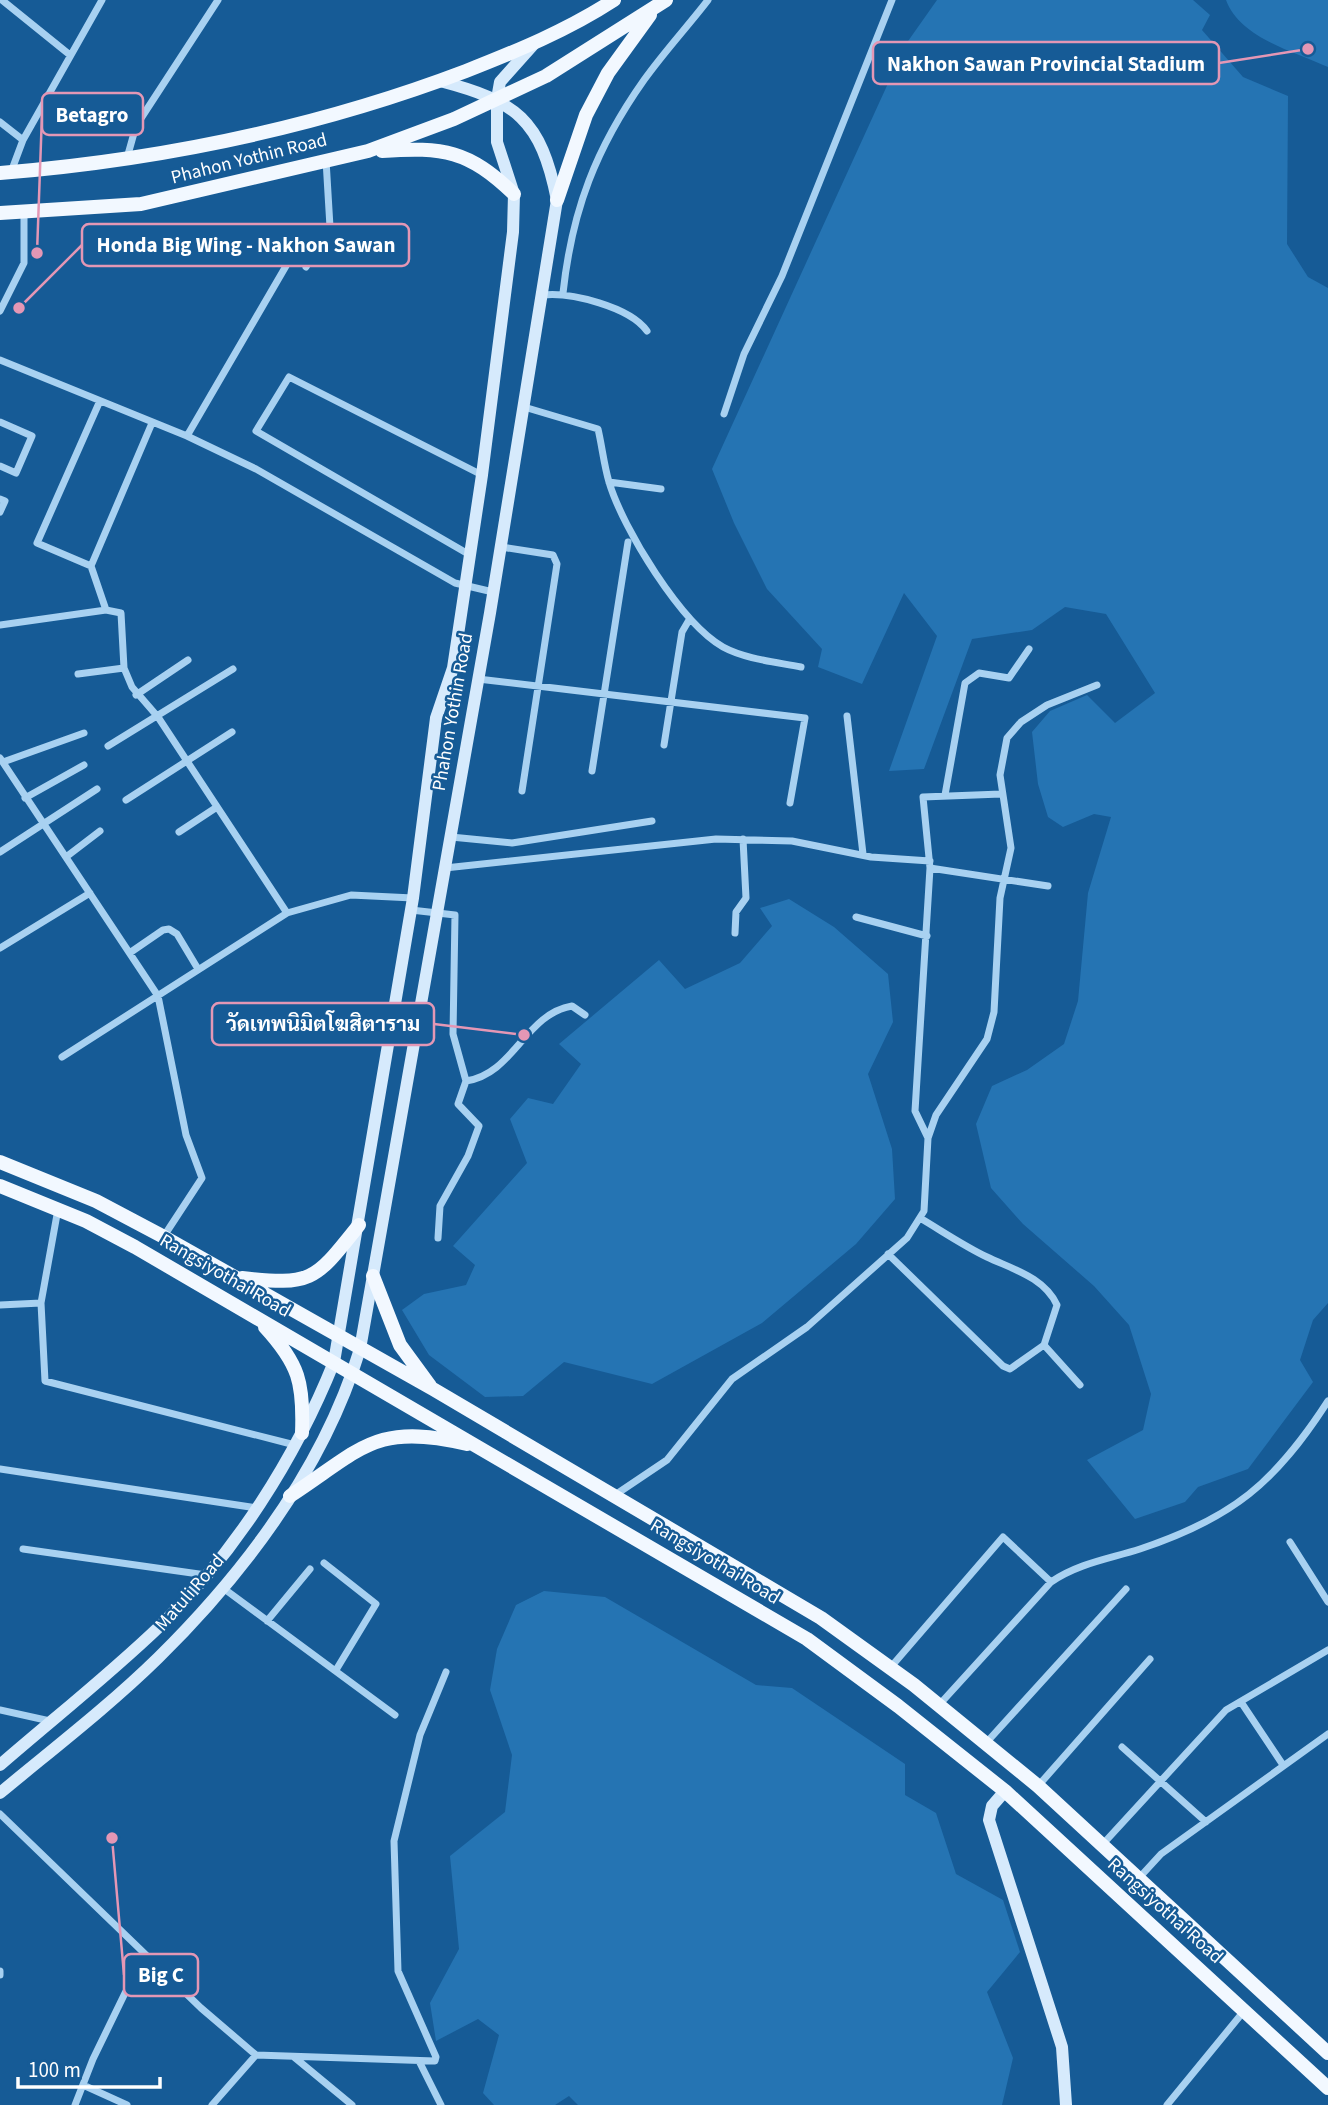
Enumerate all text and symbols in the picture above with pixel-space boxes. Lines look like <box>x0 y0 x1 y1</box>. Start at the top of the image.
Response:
callout: Nakhon Sawan Provincial Stadium <box>873 42 1219 84</box>
text: Nakhon Sawan Provincial Stadium <box>887 49 1205 79</box>
callout: Betagro <box>42 93 143 135</box>
text: Betagro <box>55 100 129 130</box>
street label: Phahon Yothin Road <box>168 127 330 191</box>
callout: Honda Big Wing - Nakhon Sawan <box>82 224 409 266</box>
text: Honda Big Wing - Nakhon Sawan <box>97 230 395 260</box>
street label: Phahon Yothin Road <box>426 631 480 793</box>
callout: วัดเทพนิมิตโฆสิตาราม <box>212 1003 434 1045</box>
text: วัดเทพนิมิตโฆสิตาราม <box>226 1009 420 1039</box>
street label: Rangsiyothai Road <box>154 1227 296 1325</box>
street label: Rangsiyothai Road <box>645 1513 785 1611</box>
street label: Matuli Road <box>149 1549 231 1637</box>
street label: Rangsiyothai Road <box>1101 1852 1229 1970</box>
callout: Big C <box>124 1954 198 1996</box>
text: Big C <box>138 1960 184 1990</box>
scale bar <box>18 2046 159 2090</box>
text: 100 m <box>28 2055 81 2085</box>

